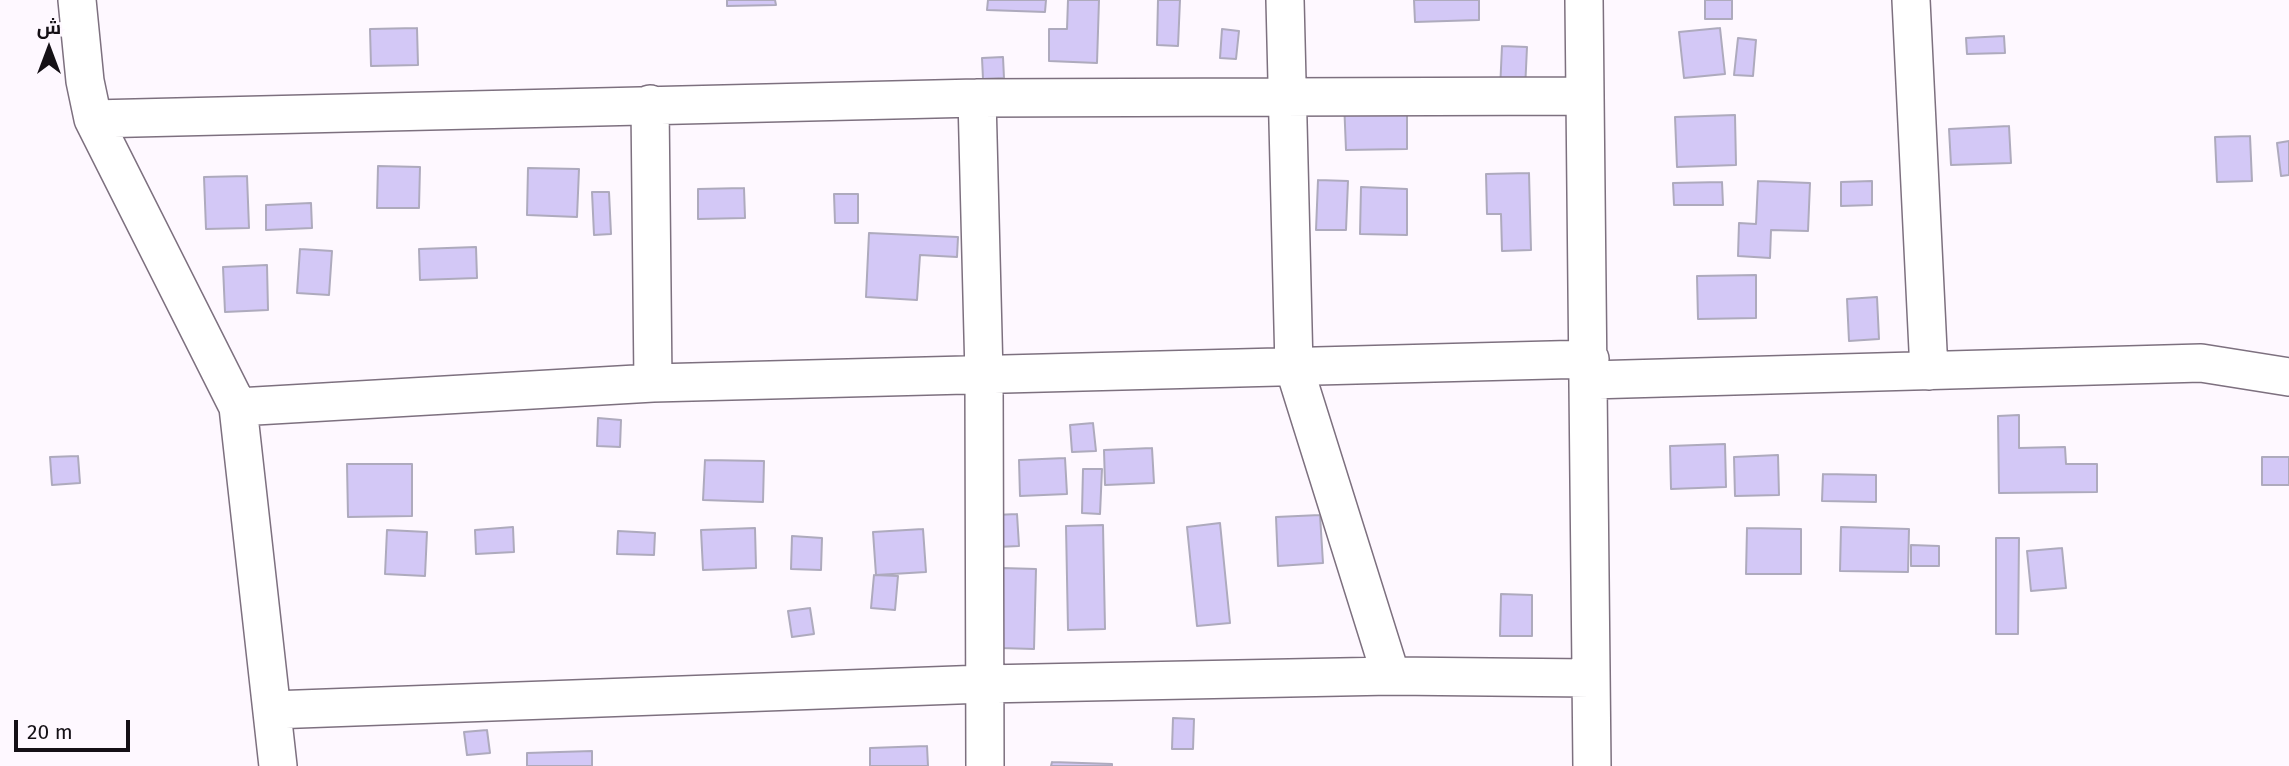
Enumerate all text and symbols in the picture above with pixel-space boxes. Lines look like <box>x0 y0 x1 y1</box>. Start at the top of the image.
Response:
north arrow <box>14 14 84 84</box>
text: ش <box>37 16 61 39</box>
scale bar <box>18 706 133 750</box>
text: 20 m <box>27 719 73 745</box>

